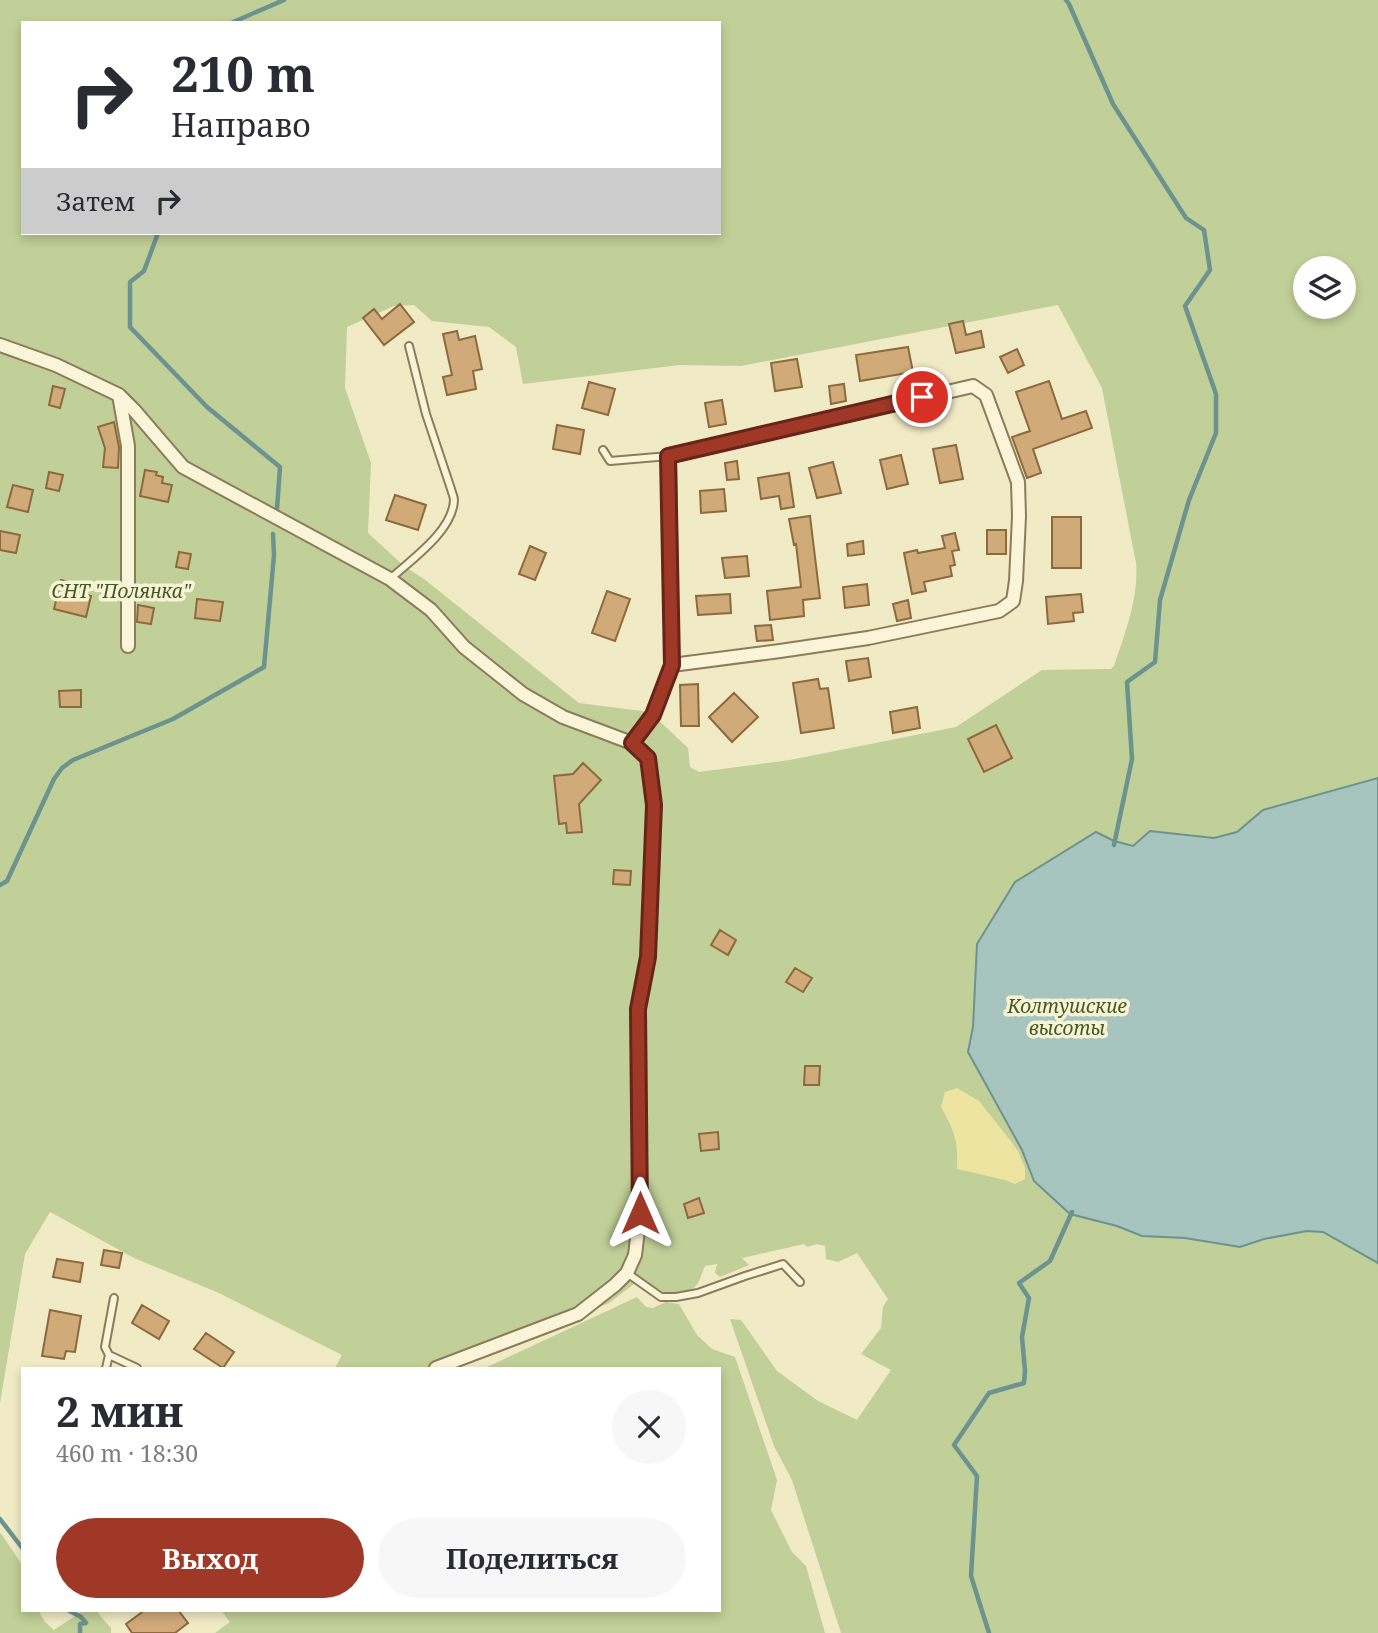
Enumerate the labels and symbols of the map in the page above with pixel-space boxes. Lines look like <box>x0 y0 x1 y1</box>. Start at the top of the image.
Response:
pin <box>892 367 952 427</box>
park label: СНТ "Полянка" <box>51 578 192 604</box>
park label: Колтушские высоты <box>1006 993 1127 1041</box>
position arrow <box>603 1176 677 1250</box>

